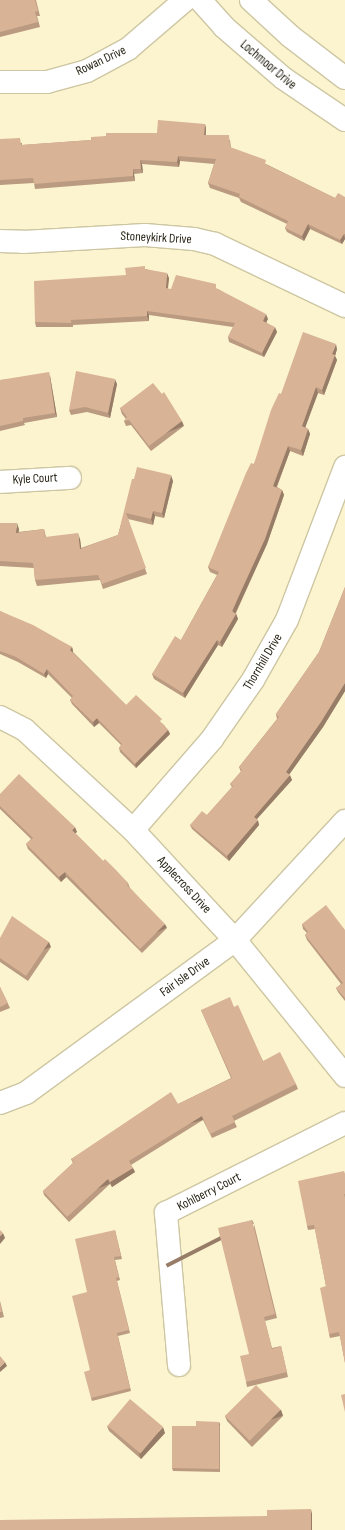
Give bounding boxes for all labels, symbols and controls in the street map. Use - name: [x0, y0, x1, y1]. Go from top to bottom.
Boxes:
- street label: Lochmoor Drive: [237, 37, 299, 93]
- street label: Rowan Drive: [73, 43, 129, 79]
- street label: Stoneykirk Drive: [120, 228, 192, 248]
- street label: Kyle Court: [12, 470, 58, 488]
- street label: Thornhill Drive: [240, 631, 286, 693]
- street label: Applecross Drive: [154, 853, 214, 917]
- street label: Fair Isle Drive: [157, 954, 213, 1000]
- street label: Kohlberry Court: [175, 1169, 243, 1215]

